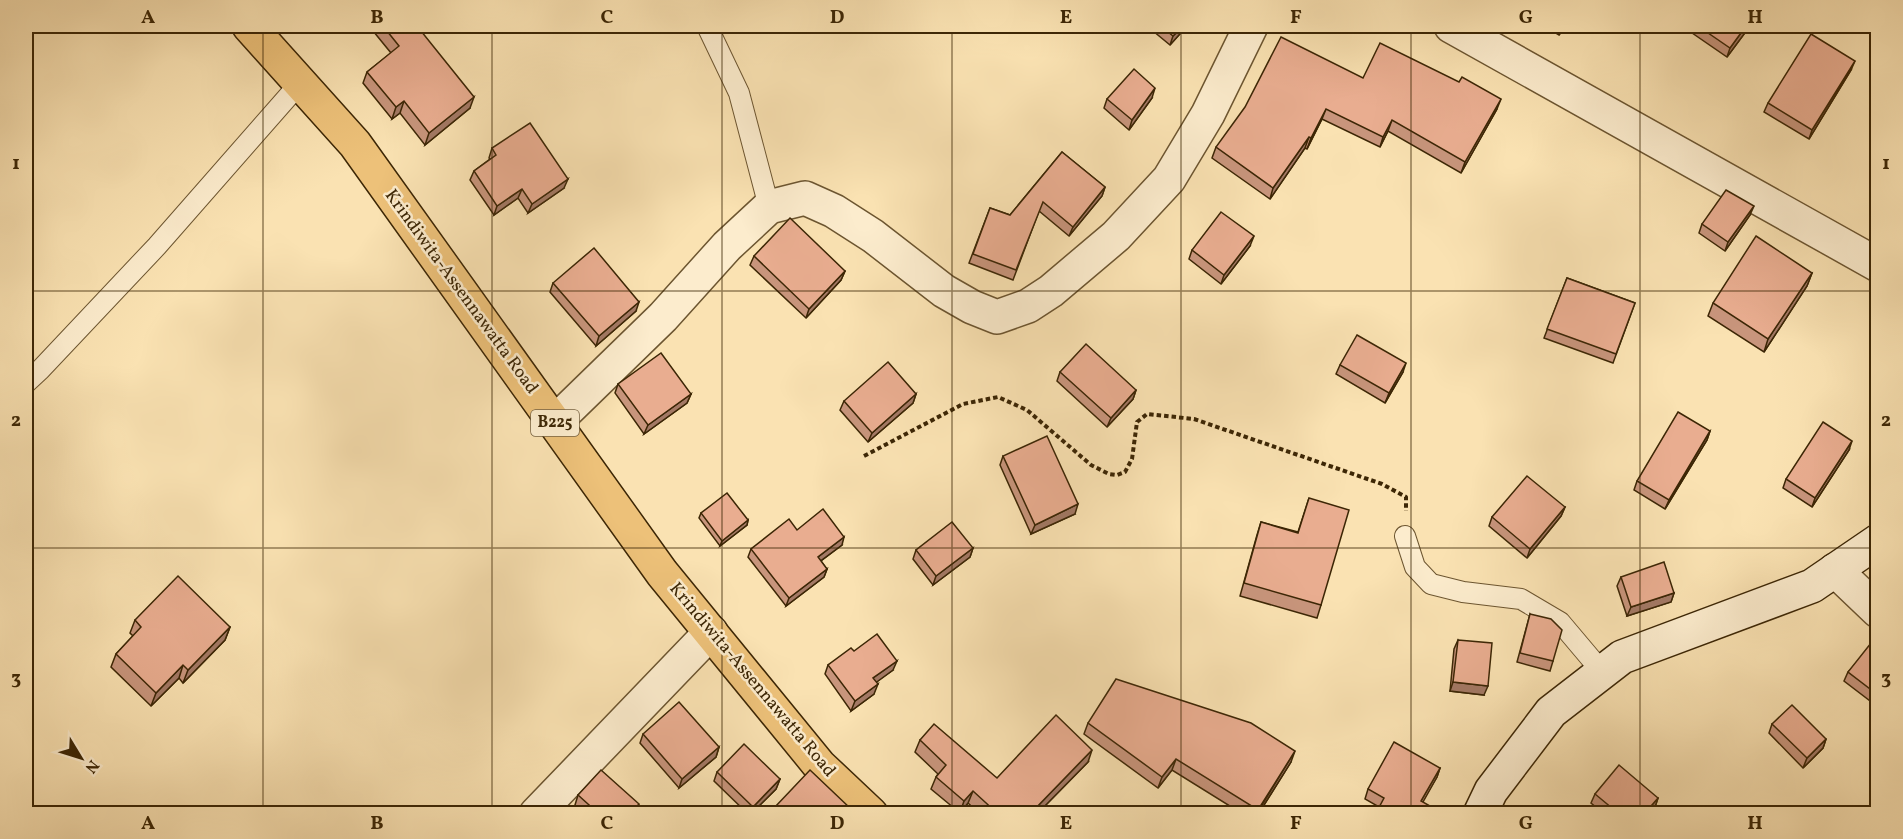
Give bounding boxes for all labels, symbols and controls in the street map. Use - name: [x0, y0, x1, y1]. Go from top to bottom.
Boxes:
- text: A: [141, 4, 155, 32]
- text: B: [370, 4, 384, 32]
- text: C: [601, 4, 614, 32]
- text: D: [830, 4, 844, 32]
- text: E: [1060, 4, 1072, 32]
- text: F: [1290, 4, 1302, 32]
- text: G: [1519, 4, 1533, 32]
- text: H: [1747, 4, 1763, 32]
- text: 1: [12, 150, 20, 178]
- text: 1: [1882, 150, 1890, 178]
- street label: Krindiwita-Assennawatta Road: [378, 185, 544, 399]
- text: 2: [11, 407, 21, 435]
- text: 2: [1881, 407, 1891, 435]
- road number: B225: [531, 410, 579, 436]
- street label: Krindiwita-Assennawatta Road: [663, 577, 841, 783]
- text: 3: [11, 665, 21, 693]
- text: 3: [1881, 665, 1891, 693]
- north arrow: [51, 728, 111, 788]
- text: N: [79, 755, 103, 778]
- text: A: [141, 810, 155, 838]
- text: B: [370, 810, 384, 838]
- text: C: [601, 810, 614, 838]
- text: D: [830, 810, 844, 838]
- text: E: [1060, 810, 1072, 838]
- text: F: [1290, 810, 1302, 838]
- text: G: [1519, 810, 1533, 838]
- text: H: [1747, 810, 1763, 838]

